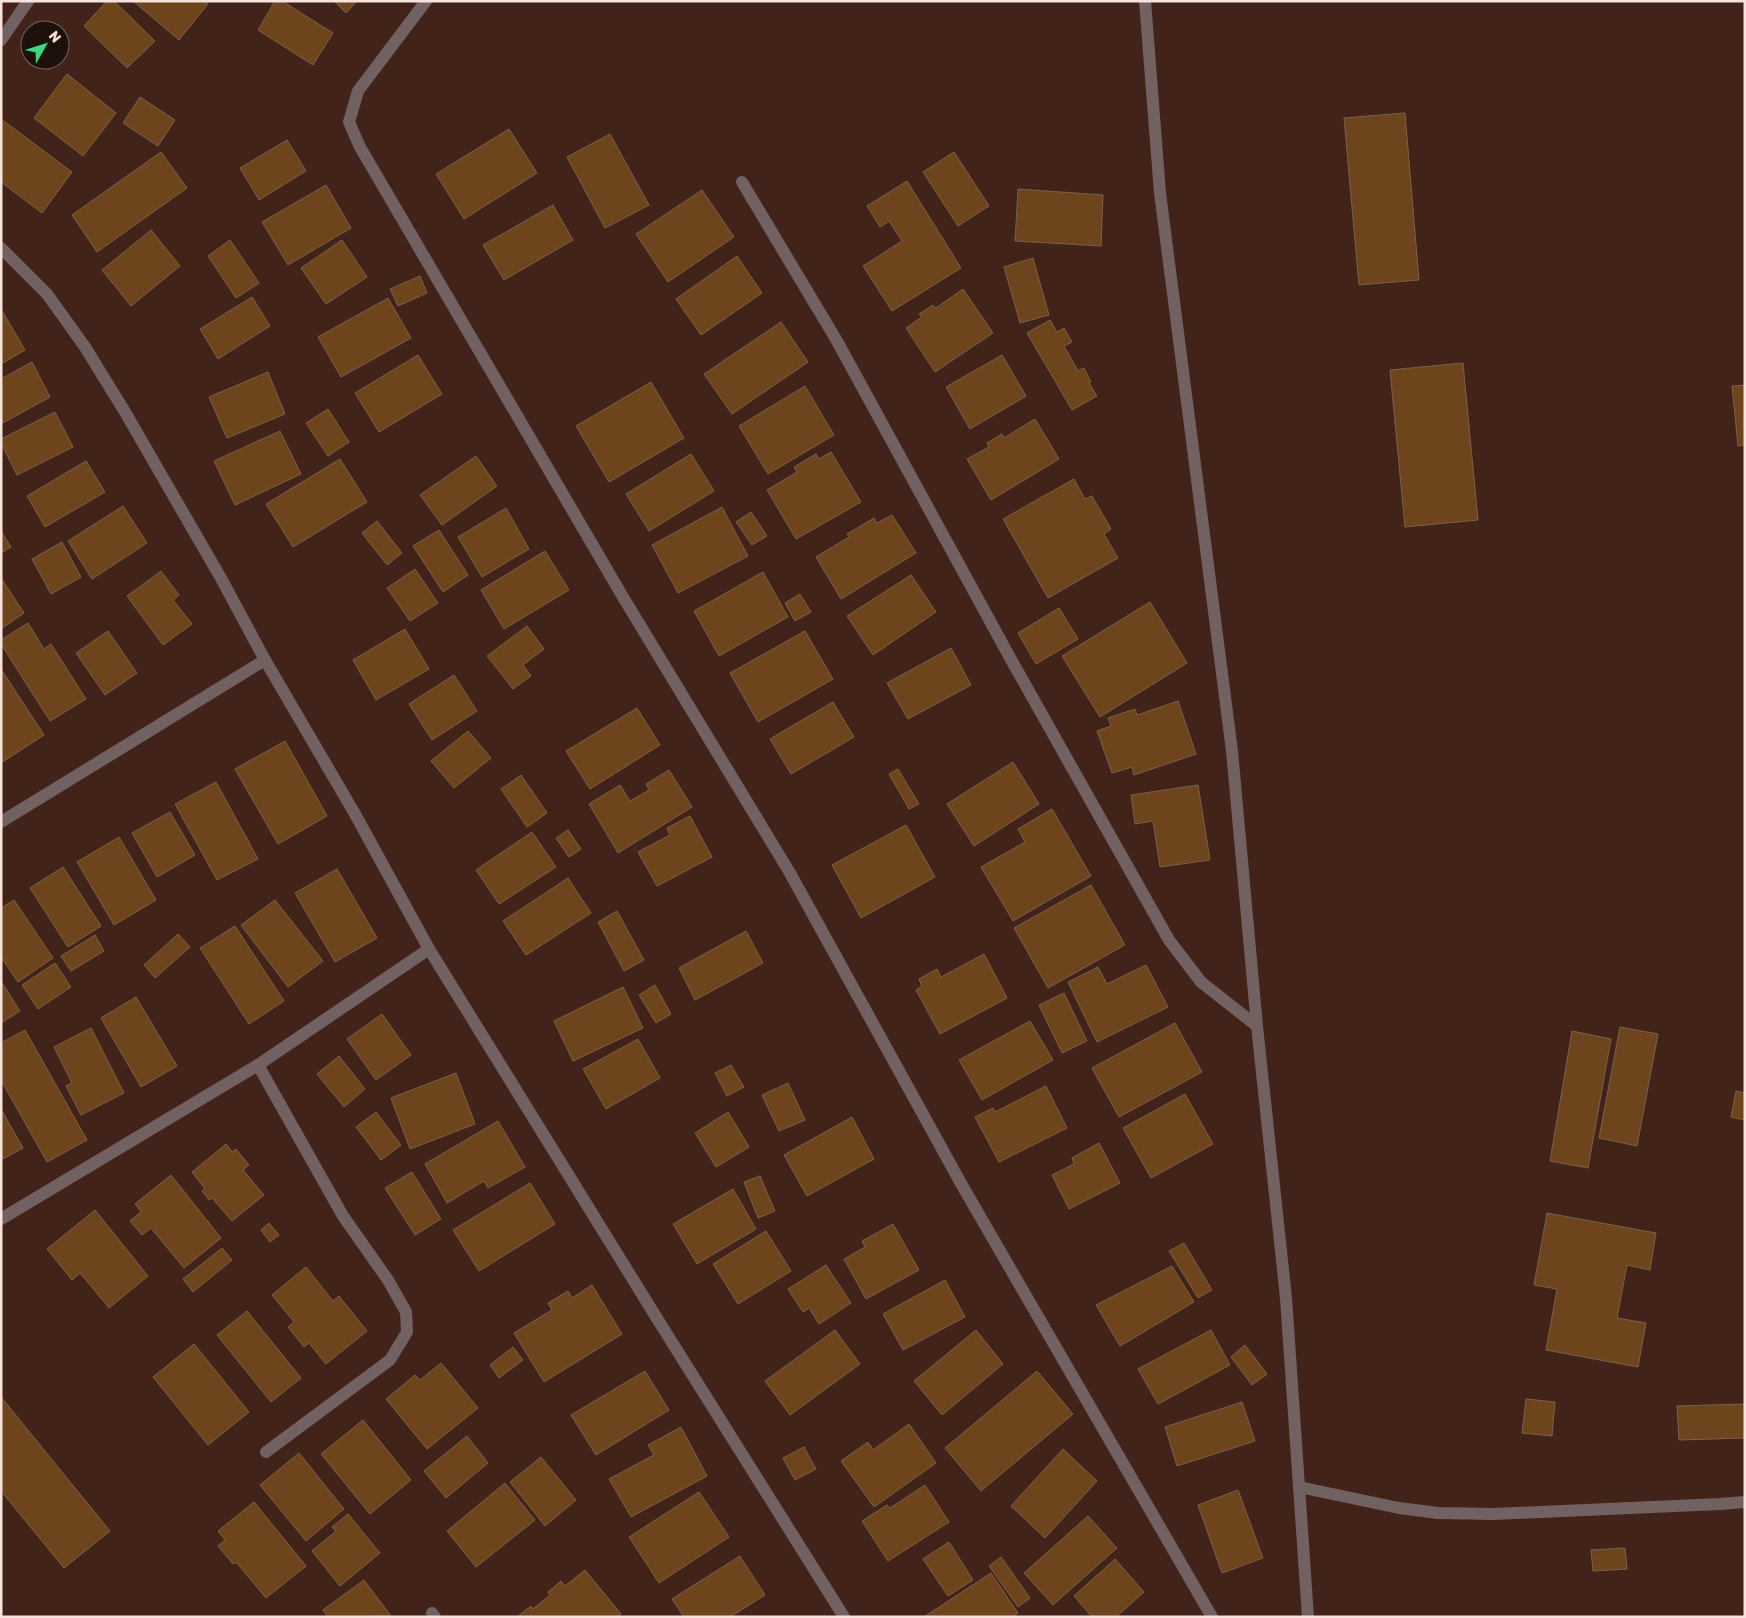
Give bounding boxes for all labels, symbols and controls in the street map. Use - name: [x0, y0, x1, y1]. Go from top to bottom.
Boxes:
- north arrow: [20, 20, 70, 70]
- text: N: [45, 28, 64, 46]

